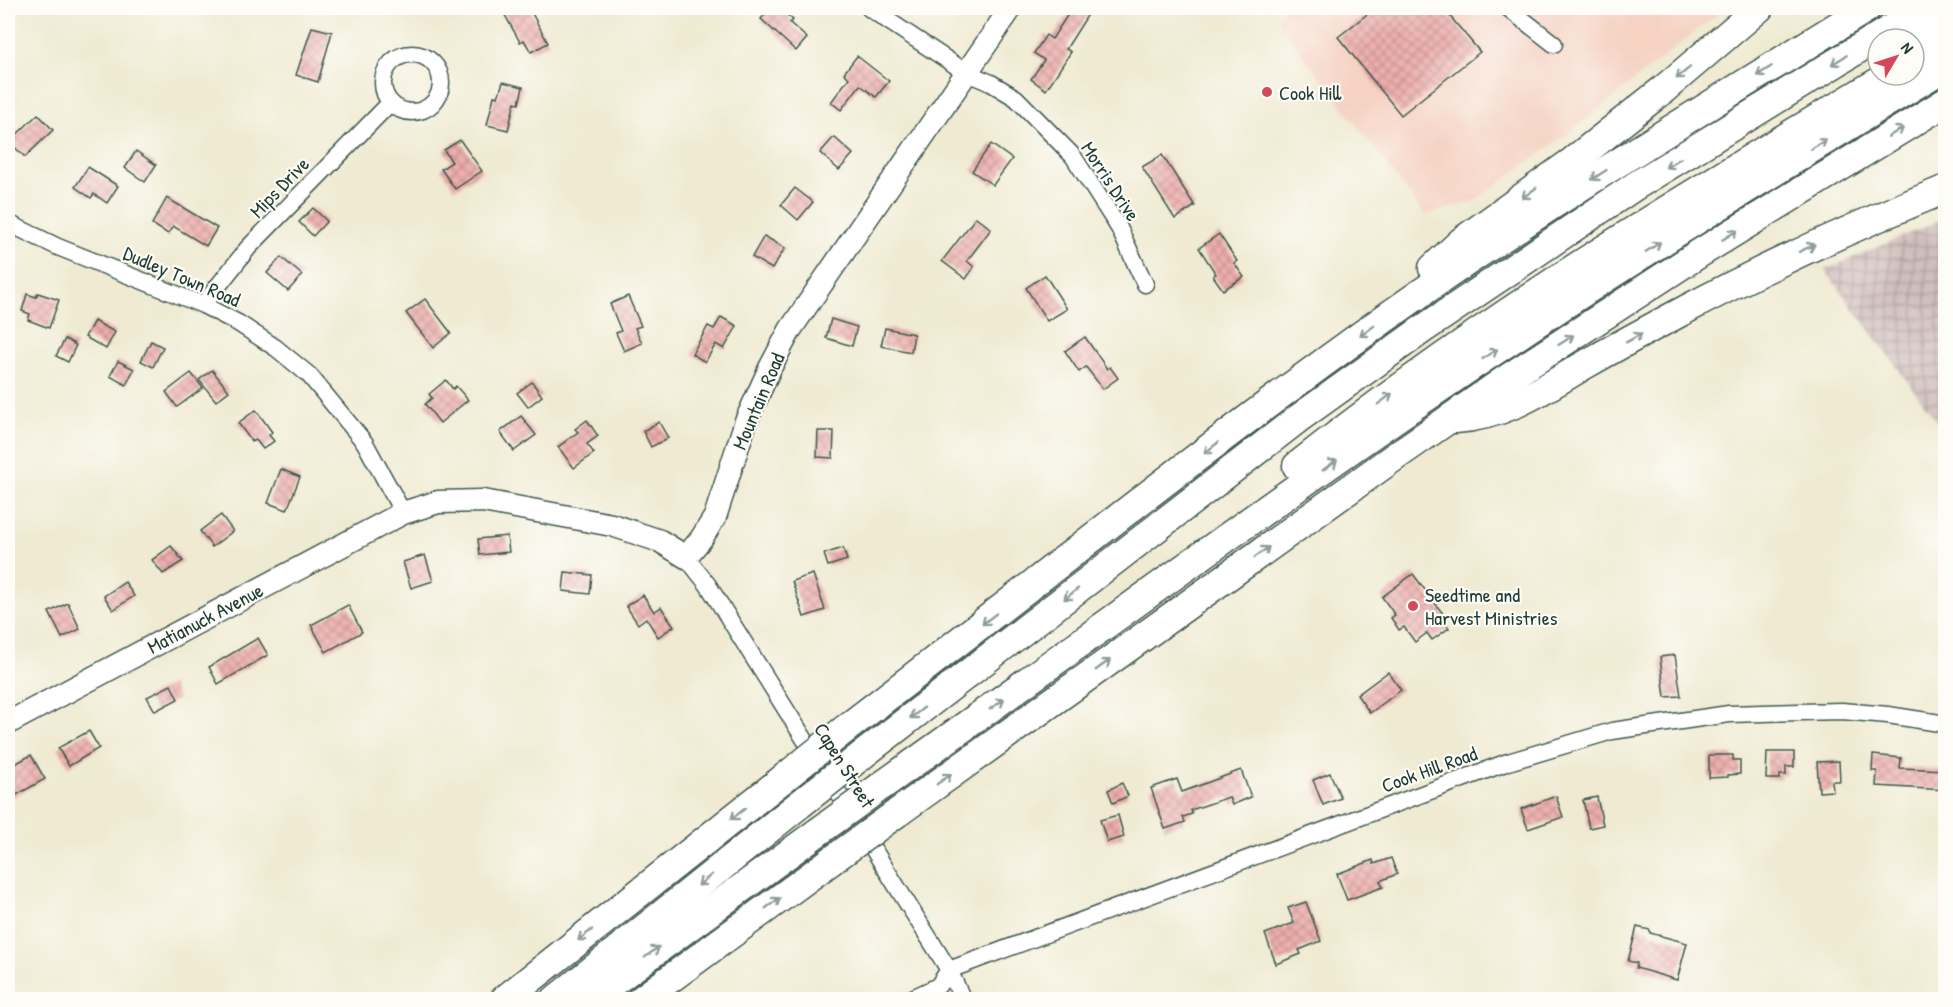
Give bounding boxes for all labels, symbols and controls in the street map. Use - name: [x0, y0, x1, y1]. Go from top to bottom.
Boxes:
- north arrow: [1866, 27, 1926, 87]
- text: N: [1896, 37, 1919, 58]
- one-way arrow: [1831, 55, 1848, 67]
- one-way arrow: [1756, 66, 1773, 78]
- one-way arrow: [1675, 67, 1691, 80]
- place label: Cook Hill: [1279, 79, 1342, 106]
- marker: Cook Hill: [1260, 85, 1274, 99]
- one-way arrow: [1887, 126, 1904, 138]
- street label: Morris Drive: [1075, 136, 1147, 226]
- one-way arrow: [1810, 138, 1827, 150]
- street label: Mips Drive: [243, 151, 315, 223]
- one-way arrow: [1665, 157, 1682, 169]
- one-way arrow: [1590, 168, 1607, 181]
- one-way arrow: [1521, 187, 1537, 199]
- one-way arrow: [1721, 228, 1738, 240]
- street label: Dudley Town Road: [119, 239, 245, 313]
- one-way arrow: [1644, 241, 1661, 253]
- one-way arrow: [1797, 242, 1815, 254]
- one-way arrow: [1360, 325, 1376, 338]
- one-way arrow: [1624, 332, 1642, 343]
- one-way arrow: [1557, 334, 1574, 346]
- street label: Mountain Road: [726, 348, 791, 454]
- one-way arrow: [1481, 348, 1498, 360]
- one-way arrow: [1377, 393, 1393, 406]
- one-way arrow: [1203, 442, 1219, 455]
- one-way arrow: [1321, 459, 1338, 471]
- one-way arrow: [1253, 546, 1269, 558]
- street label: Matianuck Avenue: [142, 576, 268, 660]
- place label: Seedtime and Harvest Ministries: [1425, 581, 1558, 631]
- one-way arrow: [1064, 588, 1080, 600]
- marker: Seedtime and Harvest Ministries: [1406, 599, 1420, 613]
- one-way arrow: [981, 613, 997, 626]
- one-way arrow: [1095, 659, 1111, 671]
- one-way arrow: [988, 698, 1004, 710]
- one-way arrow: [909, 706, 925, 719]
- street label: Capen Street: [808, 717, 882, 814]
- street label: Cook Hill Road: [1377, 739, 1481, 799]
- one-way arrow: [936, 773, 952, 785]
- one-way arrow: [730, 808, 746, 821]
- one-way arrow: [698, 873, 714, 886]
- one-way arrow: [764, 897, 780, 909]
- one-way arrow: [577, 929, 593, 942]
- one-way arrow: [644, 946, 660, 958]

